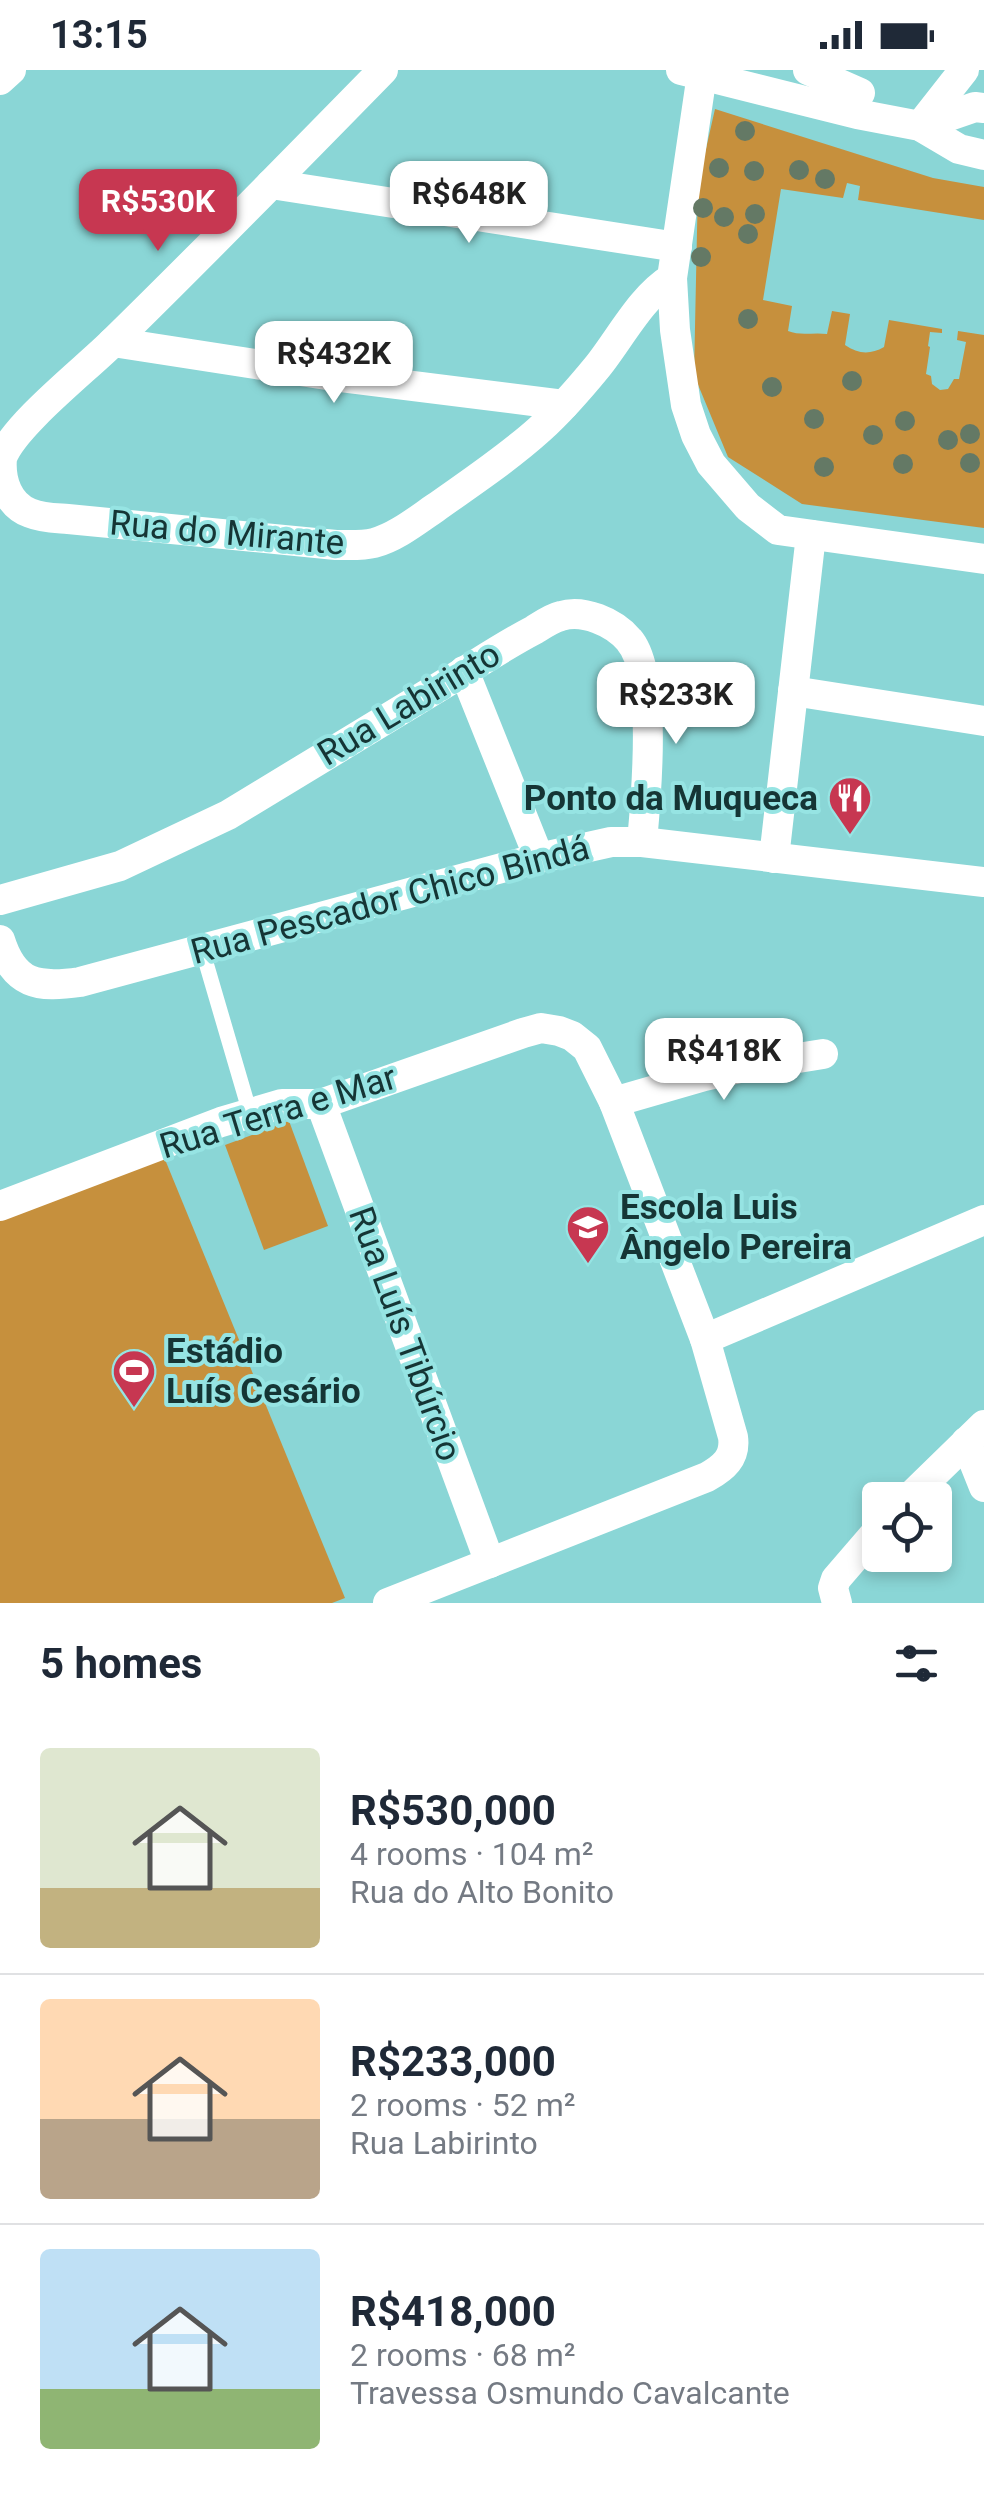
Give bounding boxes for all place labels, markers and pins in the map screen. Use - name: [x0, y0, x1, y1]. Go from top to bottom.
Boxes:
- pin: R$648K: [388, 161, 550, 246]
- pin: R$530K: [77, 169, 239, 254]
- pin: R$432K: [253, 321, 415, 406]
- pin: R$233K: [595, 662, 757, 747]
- restaurant icon: Ponto da Muqueca: [827, 775, 873, 836]
- place label: Ponto da Muqueca: [524, 778, 818, 819]
- pin: R$418K: [643, 1018, 805, 1103]
- place label: Escola Luis Ângelo Pereira: [620, 1187, 852, 1268]
- school or university icon: Escola Luis Ângelo Pereira: [565, 1204, 611, 1265]
- place label: Estádio Luís Cesário: [166, 1331, 361, 1412]
- sports icon: Estádio Luís Cesário: [111, 1348, 157, 1409]

